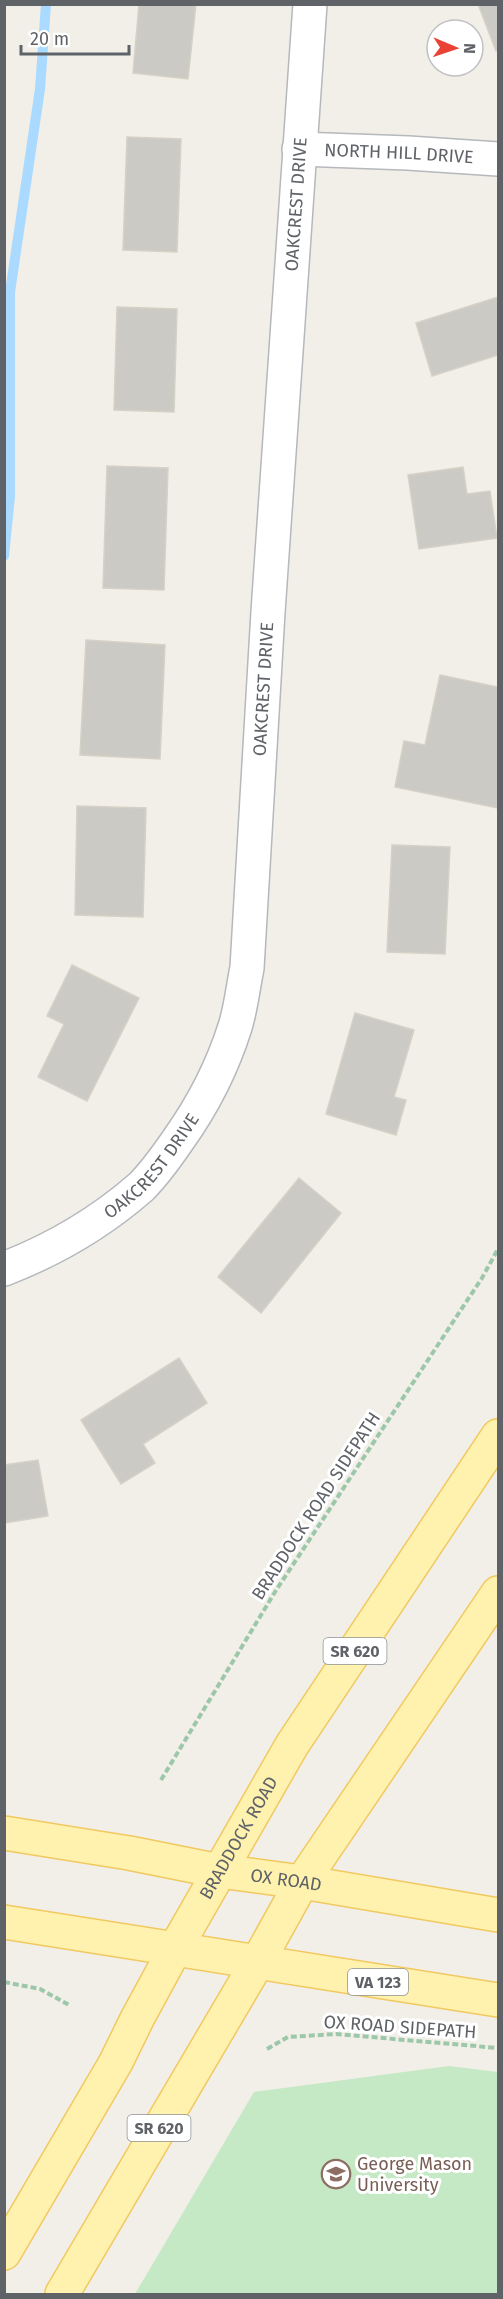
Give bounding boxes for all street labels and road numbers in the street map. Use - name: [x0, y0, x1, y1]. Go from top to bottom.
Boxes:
- street label: OAKCREST DRIVE: [281, 136, 312, 272]
- street label: NORTH HILL DRIVE: [324, 139, 474, 168]
- street label: OAKCREST DRIVE: [249, 621, 278, 757]
- street label: OAKCREST DRIVE: [99, 1109, 204, 1223]
- street label: BRADDOCK ROAD SIDEPATH: [247, 1408, 385, 1604]
- road number: SR 620: [324, 1638, 386, 1664]
- street label: BRADDOCK ROAD: [195, 1772, 283, 1903]
- street label: OX ROAD: [249, 1864, 323, 1896]
- road number: VA 123: [348, 1969, 408, 1995]
- street label: OX ROAD SIDEPATH: [323, 2011, 477, 2043]
- road number: SR 620: [128, 2115, 190, 2141]

